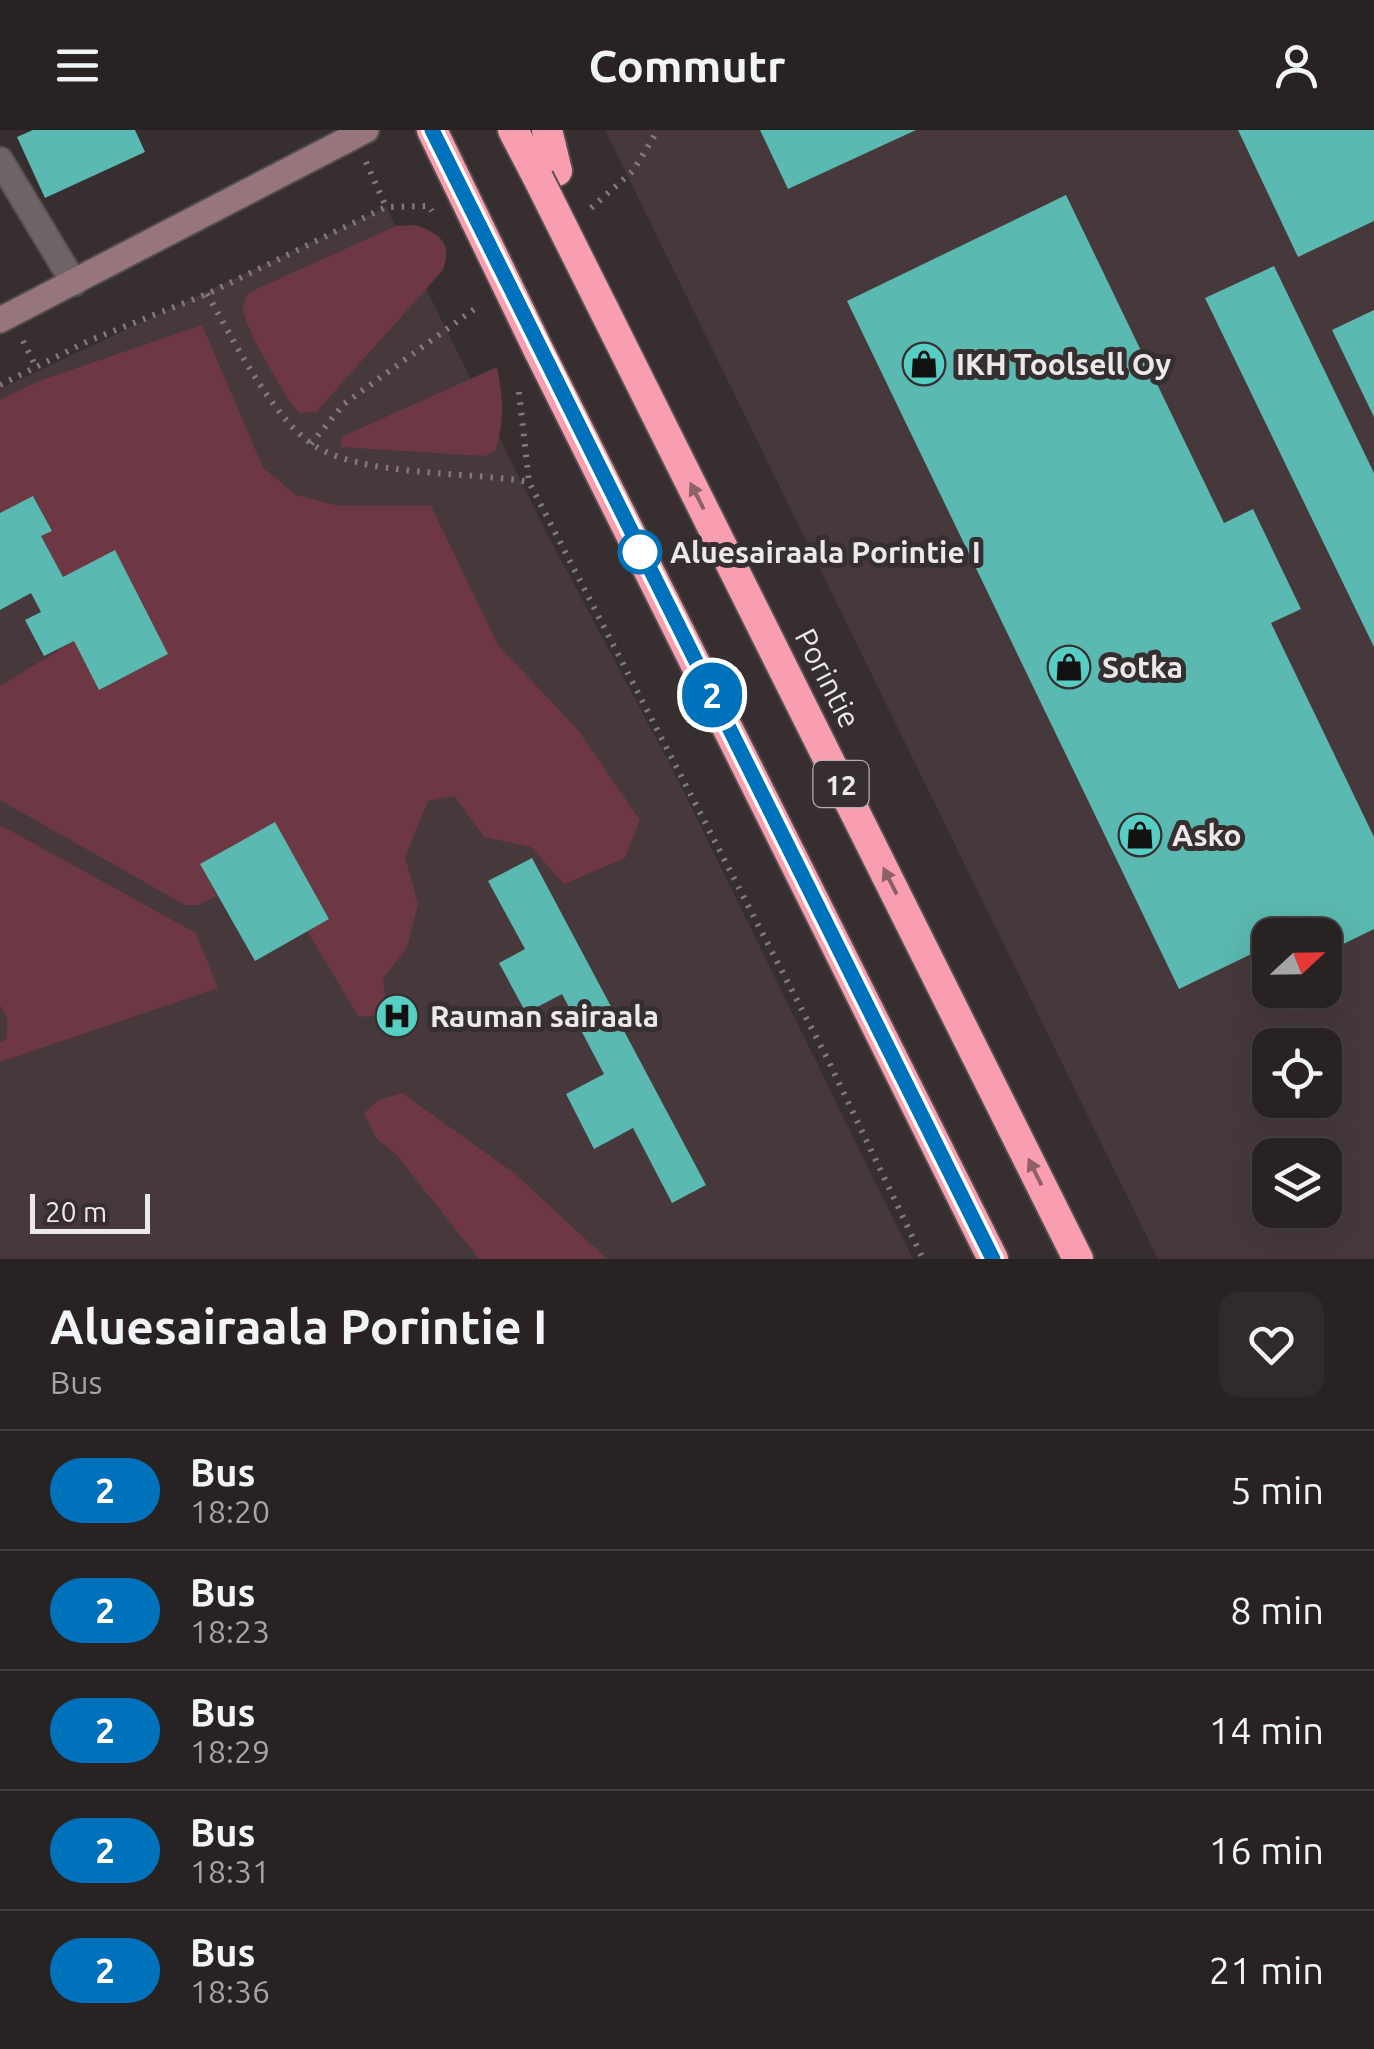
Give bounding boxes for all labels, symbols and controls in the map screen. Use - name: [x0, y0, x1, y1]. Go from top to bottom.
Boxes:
- icon: menu: [50, 38, 105, 93]
- icon: person: [1269, 38, 1324, 93]
- text: Commutr: [588, 40, 786, 91]
- shop icon: IKH Toolsell Oy: [901, 341, 947, 387]
- place label: IKH Toolsell Oy: [956, 347, 1171, 381]
- one-way arrow: [689, 482, 706, 511]
- marker: Aluesairaala Porintie I: [619, 531, 661, 573]
- place label: Aluesairaala Porintie I: [670, 535, 981, 569]
- street label: Porintie: [789, 623, 867, 733]
- shop icon: Sotka: [1046, 644, 1092, 690]
- place label: Sotka: [1102, 650, 1183, 684]
- line badge: 2: [680, 662, 744, 728]
- text: 2: [702, 675, 722, 715]
- road number: 12: [814, 761, 868, 807]
- shop icon: Asko: [1117, 812, 1163, 858]
- place label: Asko: [1172, 818, 1242, 852]
- one-way arrow: [882, 866, 899, 895]
- north arrow: [1252, 918, 1342, 1008]
- map controls: [1252, 918, 1342, 1228]
- hospital icon: Rauman sairaala: [374, 993, 420, 1039]
- place label: Rauman sairaala: [430, 999, 659, 1033]
- button: locate: [1252, 1028, 1342, 1118]
- button: layers: [1252, 1138, 1342, 1228]
- one-way arrow: [1026, 1157, 1043, 1186]
- scale bar: [30, 1189, 150, 1234]
- text: 20 m: [45, 1196, 107, 1227]
- button: heart: [1219, 1292, 1324, 1397]
- text: Aluesairaala Porintie I: [50, 1299, 547, 1353]
- text: Bus: [50, 1364, 102, 1400]
- text: Bus: [190, 1451, 255, 1493]
- text: 5 min: [1230, 1469, 1324, 1511]
- text: 2: [95, 1470, 115, 1510]
- text: 18:20: [190, 1493, 270, 1529]
- text: Bus: [190, 1571, 255, 1613]
- text: 8 min: [1230, 1589, 1324, 1631]
- text: 2: [95, 1590, 115, 1630]
- text: 18:23: [190, 1613, 270, 1649]
- text: Bus: [190, 1691, 255, 1733]
- text: 14 min: [1209, 1709, 1324, 1751]
- text: 2: [95, 1710, 115, 1750]
- text: 18:29: [190, 1733, 270, 1769]
- text: Bus: [190, 1811, 255, 1853]
- text: 16 min: [1209, 1829, 1324, 1871]
- text: 2: [95, 1830, 115, 1870]
- text: 18:31: [190, 1853, 270, 1889]
- text: Bus: [190, 1931, 255, 1973]
- text: 21 min: [1209, 1949, 1324, 1991]
- text: 2: [95, 1950, 115, 1990]
- text: 18:36: [190, 1973, 270, 2009]

